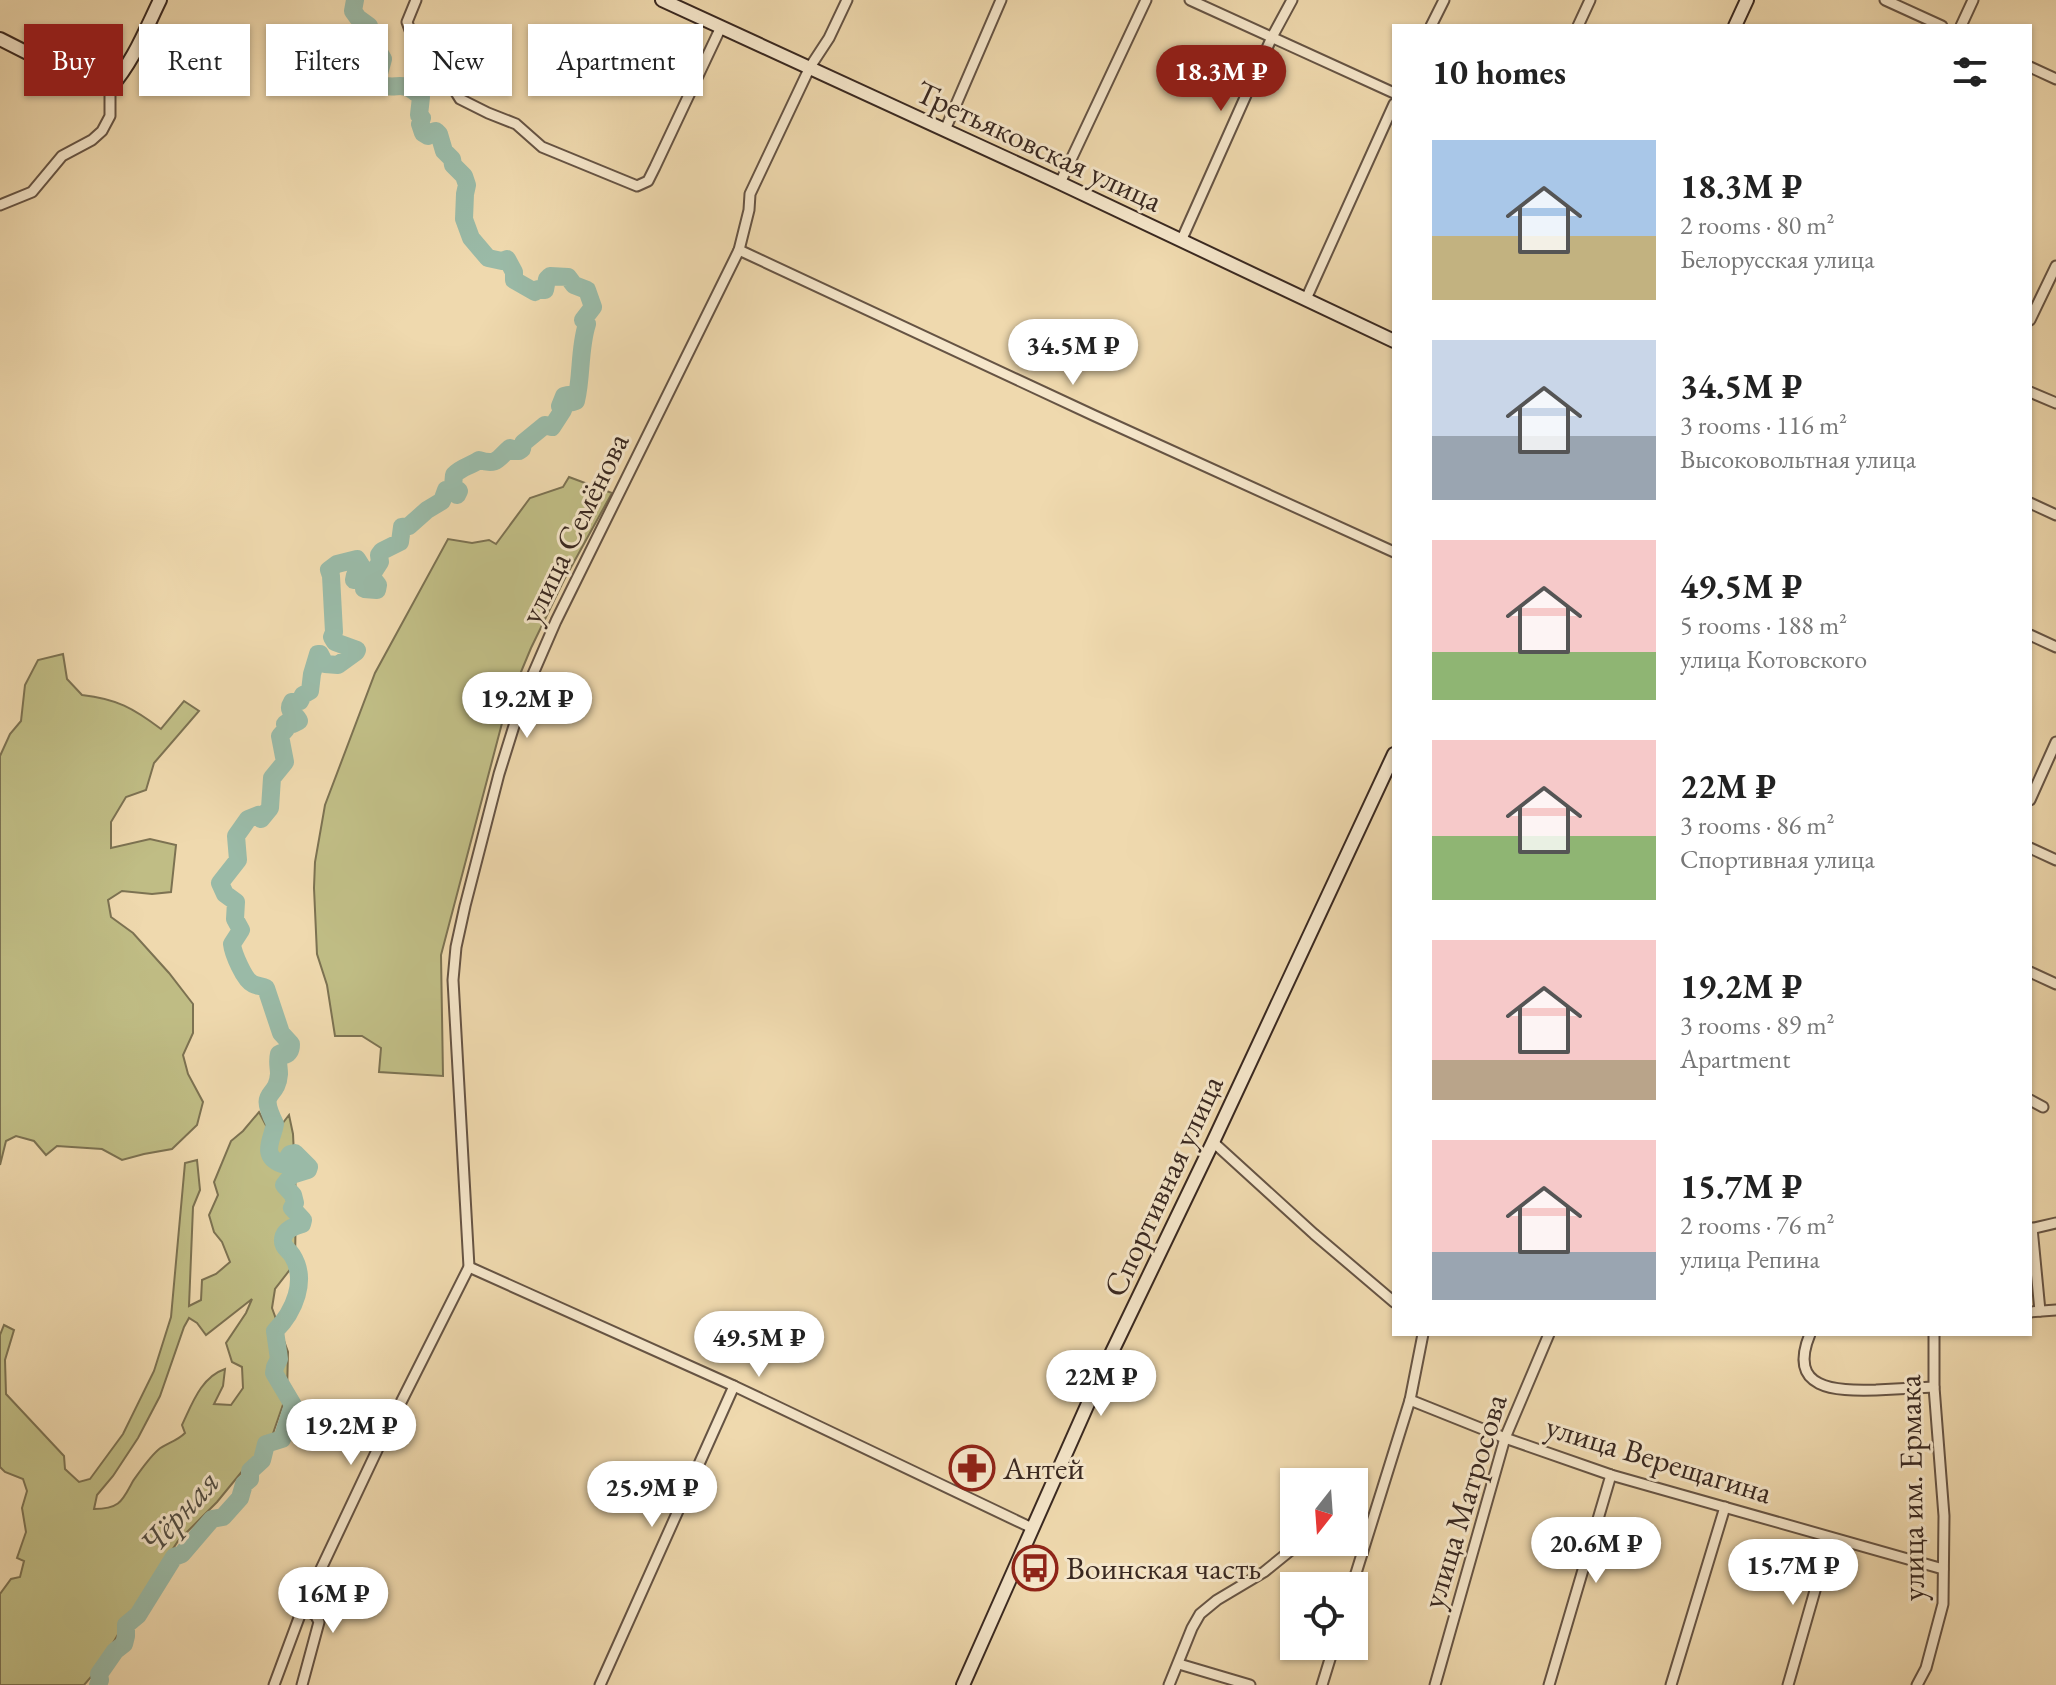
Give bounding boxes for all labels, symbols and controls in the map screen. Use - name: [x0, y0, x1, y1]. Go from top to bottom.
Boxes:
- chip: Buy: [24, 24, 123, 96]
- chip: Rent: [139, 24, 250, 96]
- chip: Filters: [266, 24, 388, 96]
- chip: New: [404, 24, 512, 96]
- chip: Apartment: [528, 24, 703, 96]
- pin: 18.3M ₽: [1147, 45, 1295, 113]
- text: 10 homes: [1432, 50, 1566, 94]
- icon: filters: [1948, 50, 1992, 94]
- text: 18.3M ₽: [1174, 54, 1268, 88]
- street label: Третьяковская улица: [909, 70, 1169, 222]
- text: 18.3M ₽: [1680, 164, 1803, 208]
- icon: home: [1496, 172, 1592, 268]
- text: 2 rooms · 80 m²: [1680, 208, 1835, 242]
- text: Белорусская улица: [1680, 242, 1875, 276]
- pin: 34.5M ₽: [999, 319, 1147, 387]
- text: 34.5M ₽: [1026, 328, 1120, 362]
- text: 34.5M ₽: [1680, 364, 1803, 408]
- icon: home: [1496, 372, 1592, 468]
- text: 3 rooms · 116 m²: [1680, 408, 1847, 442]
- street label: улица Семёнова: [510, 425, 638, 631]
- text: Высоковольтная улица: [1680, 442, 1916, 476]
- text: 49.5M ₽: [1680, 564, 1803, 608]
- icon: home: [1496, 572, 1592, 668]
- text: 5 rooms · 188 m²: [1680, 608, 1847, 642]
- text: улица Котовского: [1680, 642, 1867, 676]
- pin: 19.2M ₽: [453, 672, 601, 740]
- text: 19.2M ₽: [480, 681, 574, 715]
- text: 22M ₽: [1680, 764, 1776, 808]
- icon: home: [1496, 772, 1592, 868]
- text: 3 rooms · 86 m²: [1680, 808, 1835, 842]
- text: Спортивная улица: [1680, 842, 1875, 876]
- text: 19.2M ₽: [1680, 964, 1803, 1008]
- icon: home: [1496, 972, 1592, 1068]
- text: 3 rooms · 89 m²: [1680, 1008, 1835, 1042]
- text: Apartment: [1680, 1042, 1790, 1076]
- street label: Спортивная улица: [1093, 1068, 1233, 1304]
- text: 15.7M ₽: [1680, 1164, 1803, 1208]
- icon: home: [1496, 1172, 1592, 1268]
- text: 2 rooms · 76 m²: [1680, 1208, 1835, 1242]
- text: улица Репина: [1680, 1242, 1820, 1276]
- pin: 49.5M ₽: [685, 1311, 833, 1379]
- text: 49.5M ₽: [712, 1320, 806, 1354]
- pin: 22M ₽: [1045, 1350, 1157, 1418]
- text: 22M ₽: [1064, 1359, 1138, 1393]
- street label: улица им. Ермака: [1888, 1374, 1934, 1602]
- street label: улица Матросова: [1411, 1388, 1517, 1613]
- pin: 19.2M ₽: [277, 1399, 425, 1467]
- street label: улица Верещагина: [1541, 1405, 1777, 1513]
- text: 19.2M ₽: [304, 1408, 398, 1442]
- pharmacy icon: Антей: [948, 1444, 996, 1492]
- place label: Антей: [1002, 1447, 1084, 1489]
- water label: Чёрная: [129, 1460, 229, 1564]
- pin: 25.9M ₽: [578, 1461, 726, 1529]
- north arrow: [1280, 1468, 1368, 1556]
- map controls: [1280, 1468, 1368, 1660]
- text: 25.9M ₽: [605, 1470, 699, 1504]
- pin: 20.6M ₽: [1522, 1517, 1670, 1585]
- text: 20.6M ₽: [1549, 1526, 1643, 1560]
- pin: 15.7M ₽: [1719, 1539, 1867, 1607]
- bus stop icon: Воинская часть: [1011, 1544, 1059, 1592]
- place label: Воинская часть: [1066, 1547, 1261, 1589]
- text: 15.7M ₽: [1746, 1548, 1840, 1582]
- pin: 16M ₽: [277, 1567, 389, 1635]
- button: locate: [1280, 1572, 1368, 1660]
- text: 16M ₽: [296, 1576, 370, 1610]

